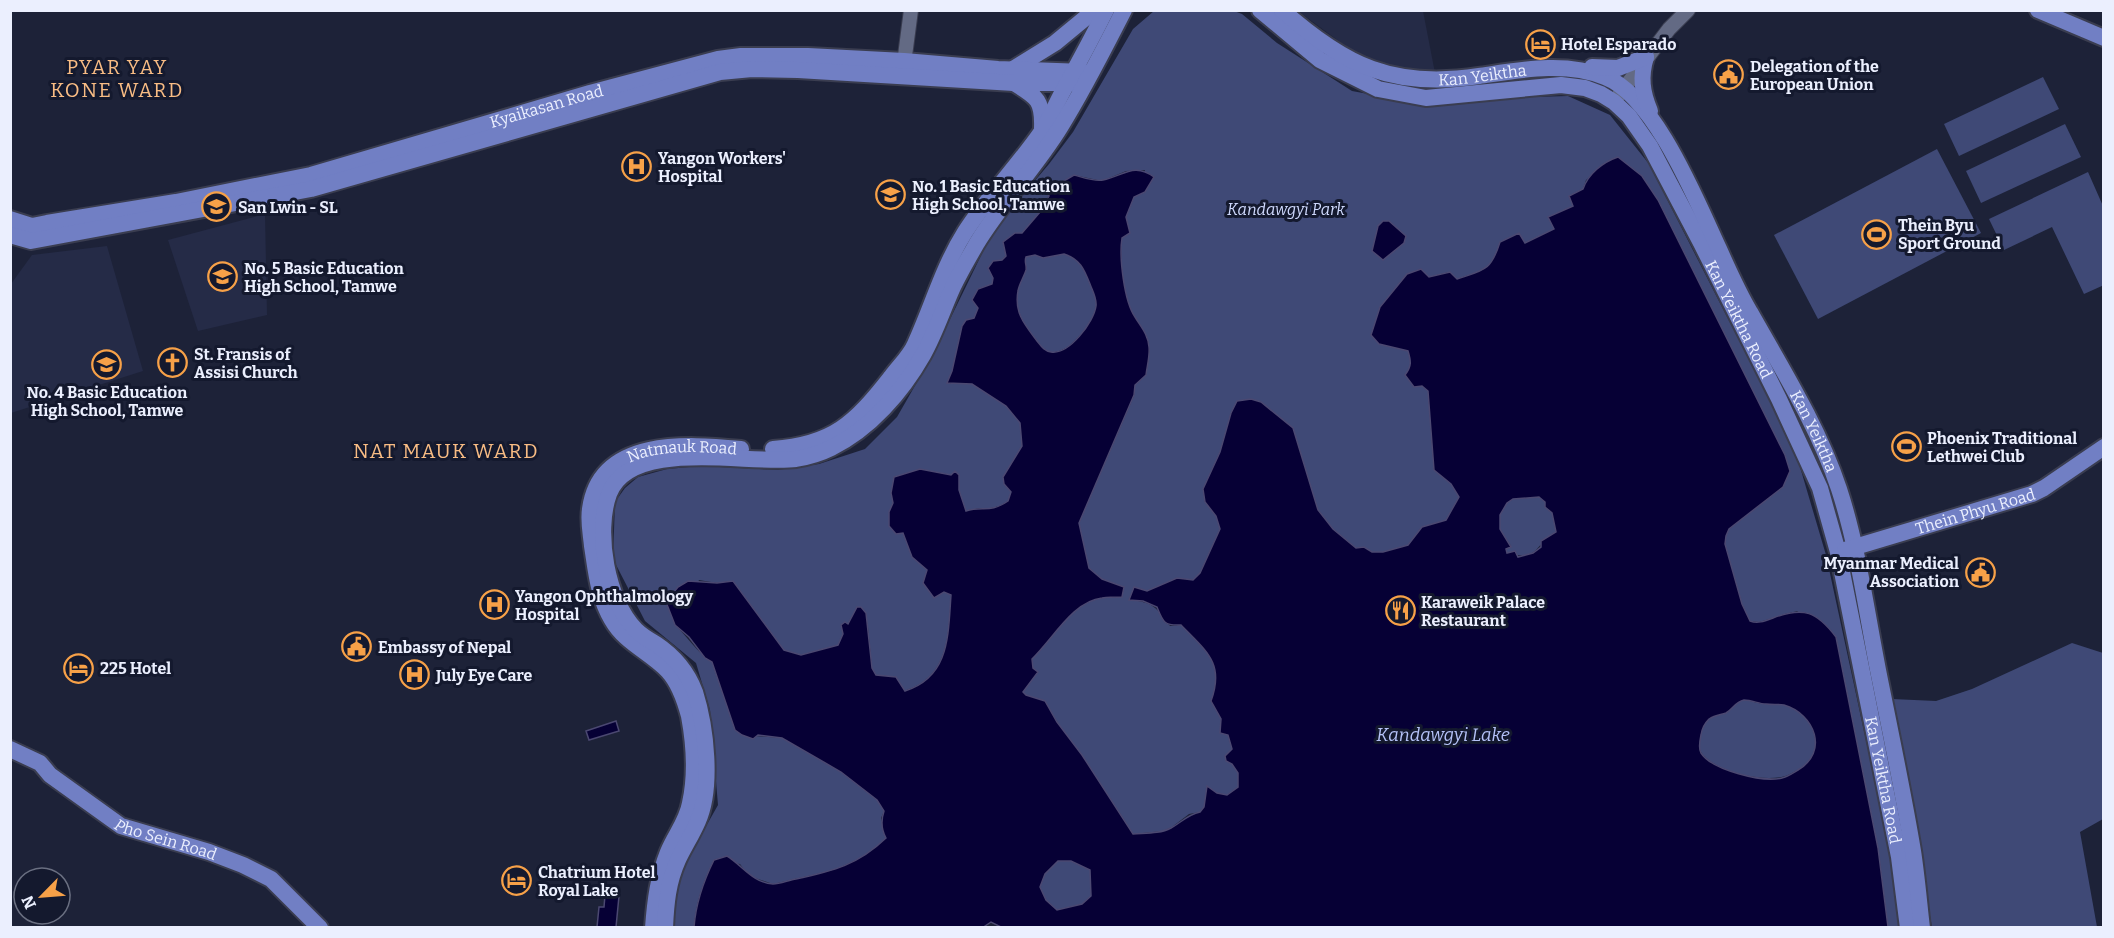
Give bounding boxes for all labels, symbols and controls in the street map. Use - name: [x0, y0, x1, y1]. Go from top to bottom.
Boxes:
- hotel icon: Hotel Esparado: [1524, 28, 1556, 60]
- place label: Hotel Esparado: [1561, 35, 1676, 54]
- district label: PYAR YAY KONE WARD: [50, 55, 184, 102]
- place label: Delegation of the European Union: [1750, 57, 1879, 94]
- public building icon: Delegation of the European Union: [1713, 59, 1745, 91]
- street label: Kan Yeiktha: [1438, 60, 1528, 90]
- street label: Kyaikasan Road: [488, 81, 606, 132]
- place label: Yangon Workers' Hospital: [658, 149, 786, 186]
- hospital icon: Yangon Workers' Hospital: [621, 151, 653, 183]
- place label: No. 1 Basic Education High School, Tamwe: [912, 177, 1071, 214]
- school or university icon: No. 1 Basic Education High School, Tamwe: [875, 179, 907, 211]
- school or university icon: San Lwin - SL: [201, 191, 233, 223]
- place label: San Lwin - SL: [238, 198, 338, 217]
- park label: Kandawgyi Park: [1227, 200, 1345, 219]
- place label: Thein Byu Sport Ground: [1898, 216, 2001, 253]
- sports icon: Thein Byu Sport Ground: [1861, 218, 1893, 250]
- street label: Kan Yeiktha Road: [1701, 257, 1776, 382]
- place label: No. 5 Basic Education High School, Tamwe: [244, 259, 405, 296]
- school or university icon: No. 5 Basic Education High School, Tamwe: [207, 261, 239, 293]
- place label: St. Fransis of Assisi Church: [194, 345, 298, 382]
- church icon: St. Fransis of Assisi Church: [157, 347, 189, 379]
- school or university icon: No. 4 Basic Education High School, Tamwe: [91, 348, 123, 380]
- place label: No. 4 Basic Education High School, Tamwe: [27, 383, 188, 420]
- street label: Kan Yeiktha: [1786, 387, 1841, 475]
- place label: Phoenix Traditional Lethwei Club: [1927, 429, 2077, 466]
- sports icon: Phoenix Traditional Lethwei Club: [1890, 431, 1922, 463]
- street label: Natmauk Road: [624, 437, 738, 466]
- district label: NAT MAUK WARD: [353, 439, 539, 463]
- street label: Thein Phyu Road: [1913, 484, 2038, 538]
- place label: Myanmar Medical Association: [1824, 554, 1960, 591]
- public building icon: Myanmar Medical Association: [1964, 556, 1996, 588]
- place label: Yangon Ophthalmology Hospital: [515, 587, 693, 624]
- hospital icon: Yangon Ophthalmology Hospital: [478, 589, 510, 621]
- place label: Karaweik Palace Restaurant: [1421, 593, 1545, 630]
- restaurant icon: Karaweik Palace Restaurant: [1384, 595, 1416, 627]
- public building icon: Embassy of Nepal: [341, 631, 373, 663]
- place label: Embassy of Nepal: [378, 638, 511, 657]
- hotel icon: 225 Hotel: [63, 652, 95, 684]
- place label: 225 Hotel: [100, 659, 171, 678]
- hospital icon: July Eye Care: [399, 659, 431, 691]
- place label: July Eye Care: [435, 666, 533, 685]
- street label: Kan Yeiktha Road: [1861, 715, 1905, 846]
- water label: Kandawgyi Lake: [1376, 724, 1510, 746]
- street label: Pho Sein Road: [110, 815, 220, 864]
- place label: Chatrium Hotel Royal Lake: [538, 863, 656, 900]
- hotel icon: Chatrium Hotel Royal Lake: [501, 865, 533, 897]
- north arrow: [12, 866, 72, 926]
- text: N: [18, 893, 40, 912]

